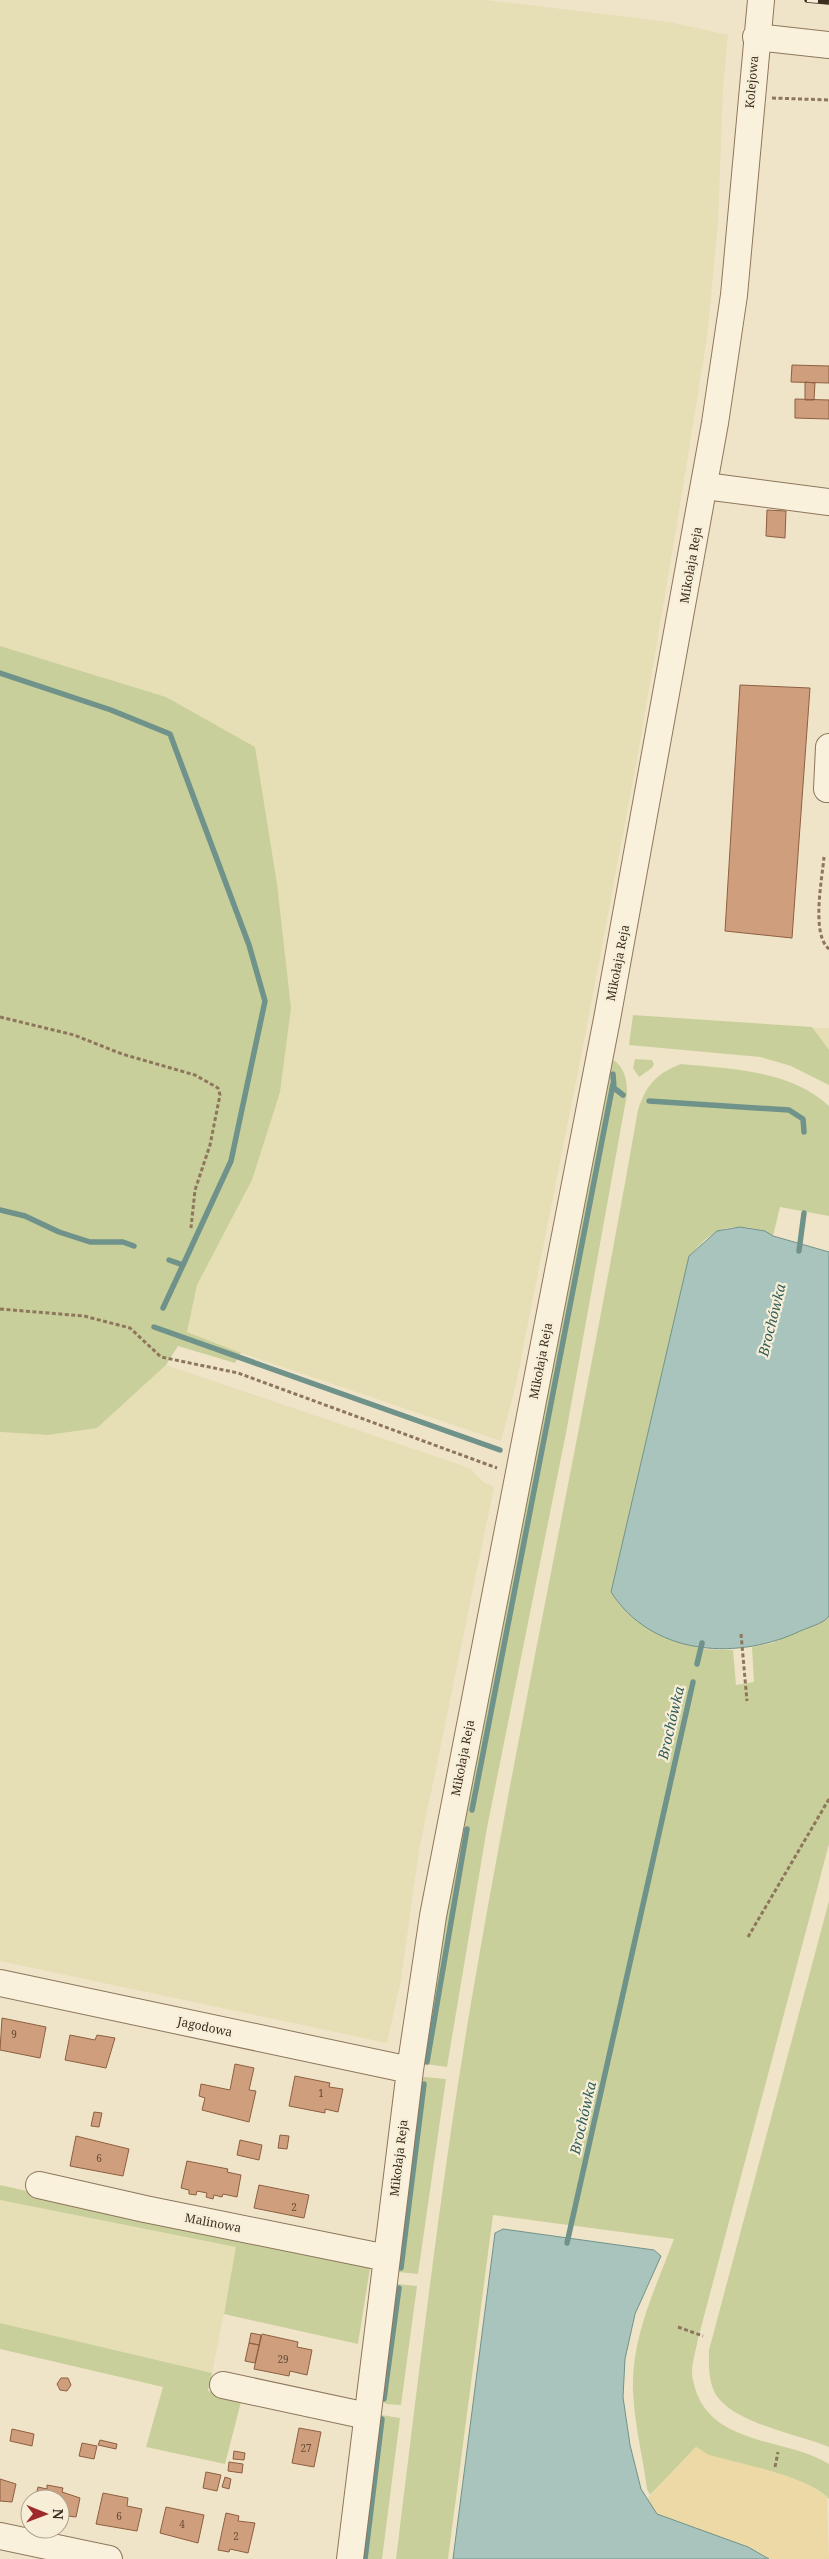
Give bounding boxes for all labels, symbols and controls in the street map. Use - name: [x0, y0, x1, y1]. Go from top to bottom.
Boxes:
- street label: Kolejowa: [741, 55, 762, 109]
- street label: Mikołaja Reja: [675, 525, 706, 605]
- street label: Mikołaja Reja: [602, 923, 633, 1003]
- water label: Brochówka: [753, 1281, 790, 1359]
- street label: Mikołaja Reja: [525, 1321, 556, 1401]
- water label: Brochówka: [653, 1684, 688, 1762]
- street label: Mikołaja Reja: [447, 1718, 478, 1798]
- street label: Jagodowa: [175, 2012, 234, 2041]
- house number: 9: [11, 2027, 17, 2041]
- water label: Brochówka: [565, 2079, 600, 2157]
- house number: 1: [318, 2086, 324, 2100]
- street label: Mikołaja Reja: [385, 2118, 412, 2197]
- house number: 6: [96, 2151, 102, 2165]
- house number: 2: [291, 2200, 297, 2214]
- street label: Malinowa: [183, 2209, 243, 2236]
- house number: 29: [277, 2352, 289, 2366]
- house number: 27: [300, 2441, 312, 2455]
- north arrow: [20, 2489, 70, 2539]
- text: N: [49, 2509, 68, 2520]
- house number: 6: [116, 2509, 122, 2523]
- house number: 4: [179, 2517, 185, 2531]
- house number: 2: [233, 2529, 239, 2543]

